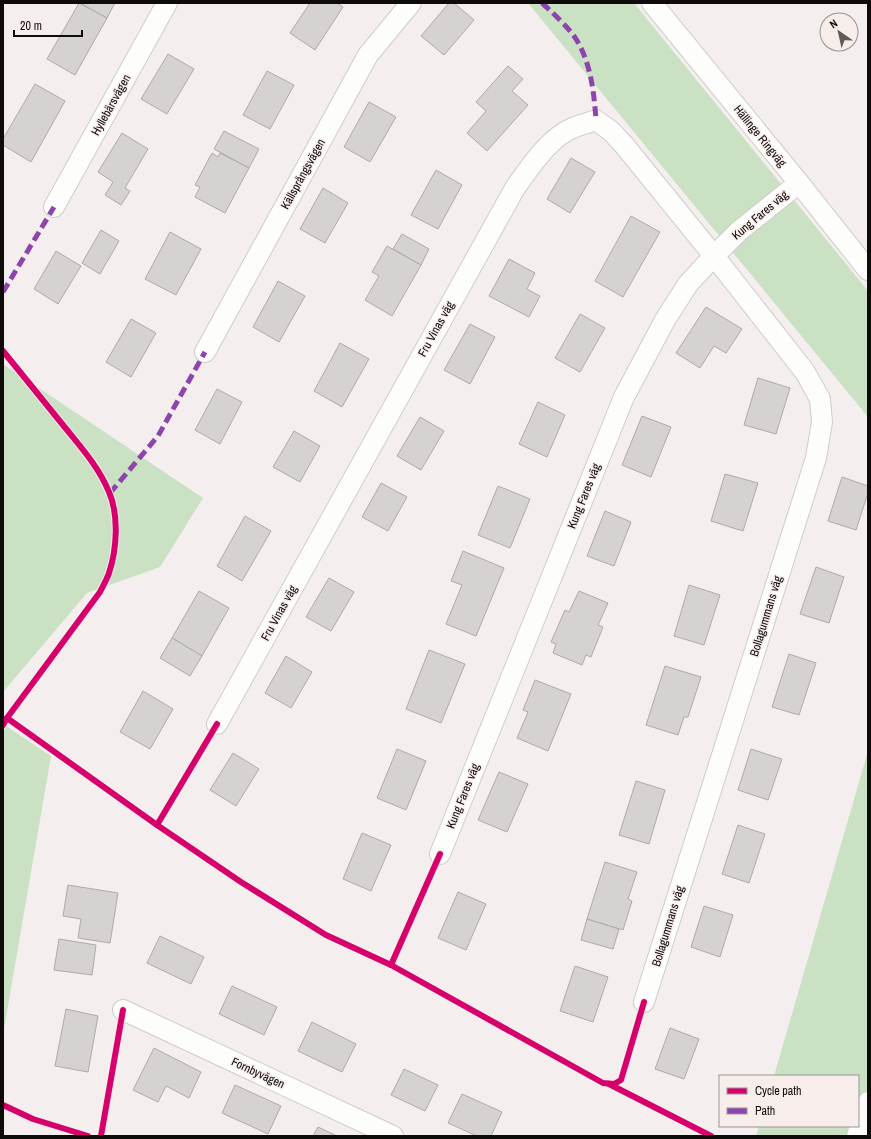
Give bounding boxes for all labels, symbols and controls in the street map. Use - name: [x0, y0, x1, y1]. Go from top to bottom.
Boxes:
- scale bar: [14, 12, 82, 38]
- north arrow: [819, 12, 859, 52]
- text: N: [827, 16, 840, 31]
- text: 20 m: [20, 18, 42, 34]
- street label: Hyllebärsvägen: [88, 71, 134, 139]
- street label: Hällinge Ringväg: [730, 102, 790, 171]
- street label: Källsprångsvägen: [277, 136, 329, 212]
- street label: Kung Fares väg: [728, 186, 792, 243]
- street label: Fru Vinas väg: [414, 298, 458, 360]
- street label: Kung Fares väg: [564, 461, 605, 531]
- street label: Bollagummans väg: [746, 573, 786, 658]
- street label: Fru Vinas väg: [257, 582, 301, 644]
- street label: Kung Fares väg: [443, 761, 484, 831]
- street label: Bollagummans väg: [648, 883, 688, 968]
- street label: Fornbyvägen: [229, 1054, 287, 1092]
- legend: [719, 1075, 859, 1127]
- text: Cycle path: [755, 1083, 802, 1099]
- text: Path: [755, 1103, 775, 1119]

